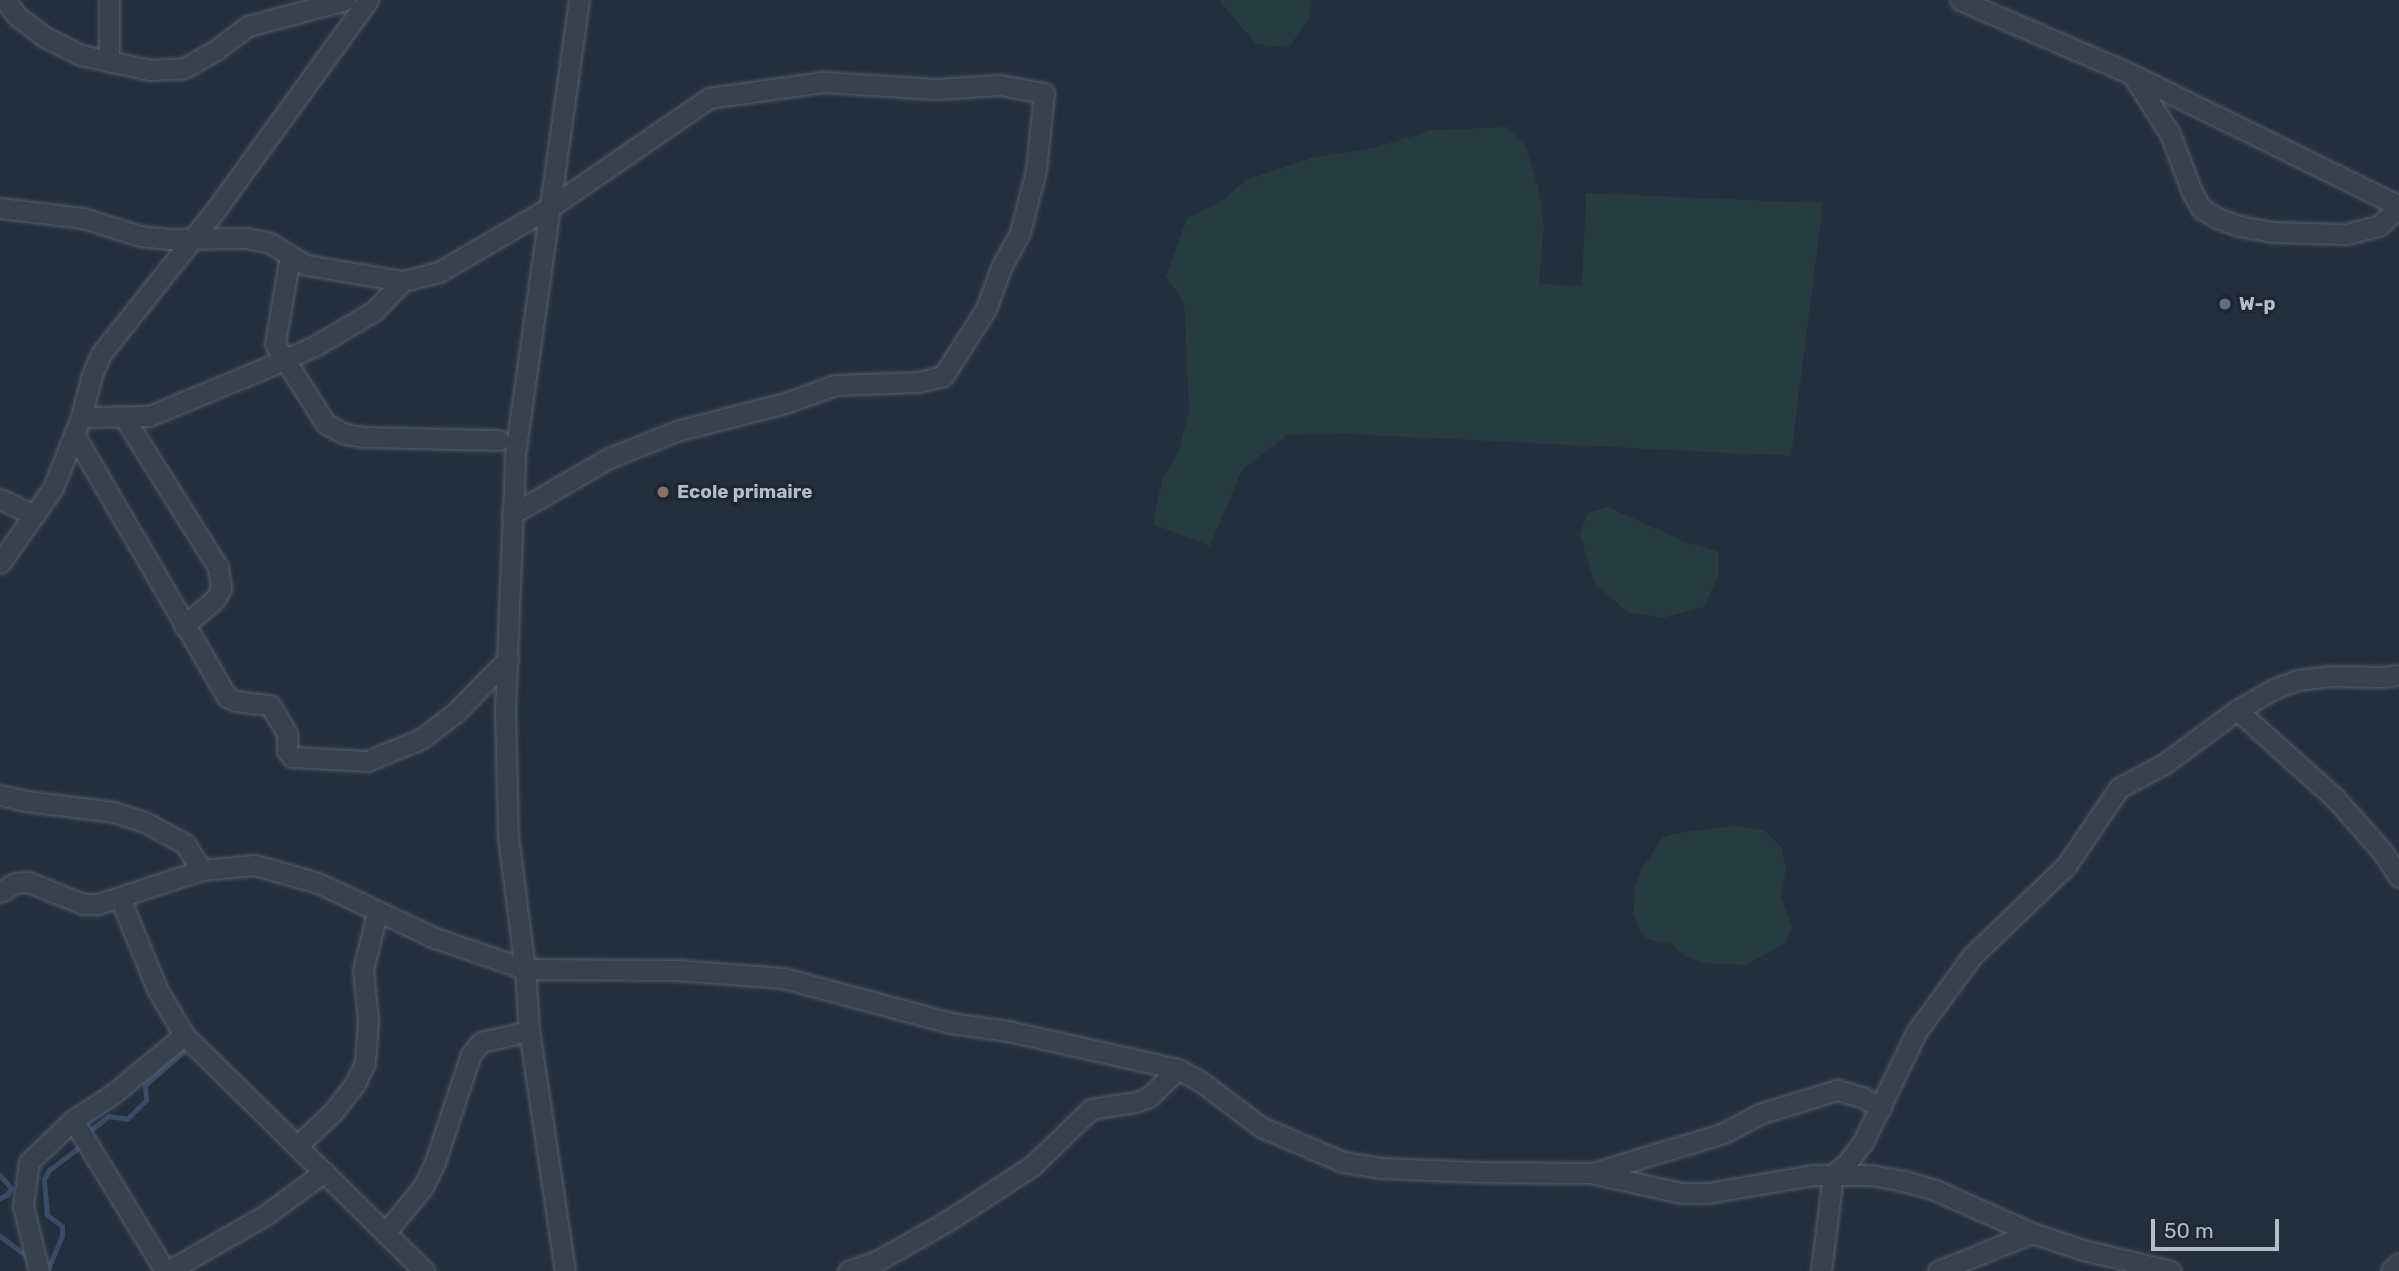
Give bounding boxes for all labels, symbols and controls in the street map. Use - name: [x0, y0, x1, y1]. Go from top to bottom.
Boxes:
- place label: W-p: [2239, 293, 2276, 315]
- marker: W-p: [2217, 296, 2233, 312]
- place label: Ecole primaire: [677, 481, 813, 503]
- marker: Ecole primaire: [655, 484, 671, 500]
- scale bar: [2154, 1204, 2282, 1248]
- text: 50 m: [2164, 1218, 2214, 1243]

